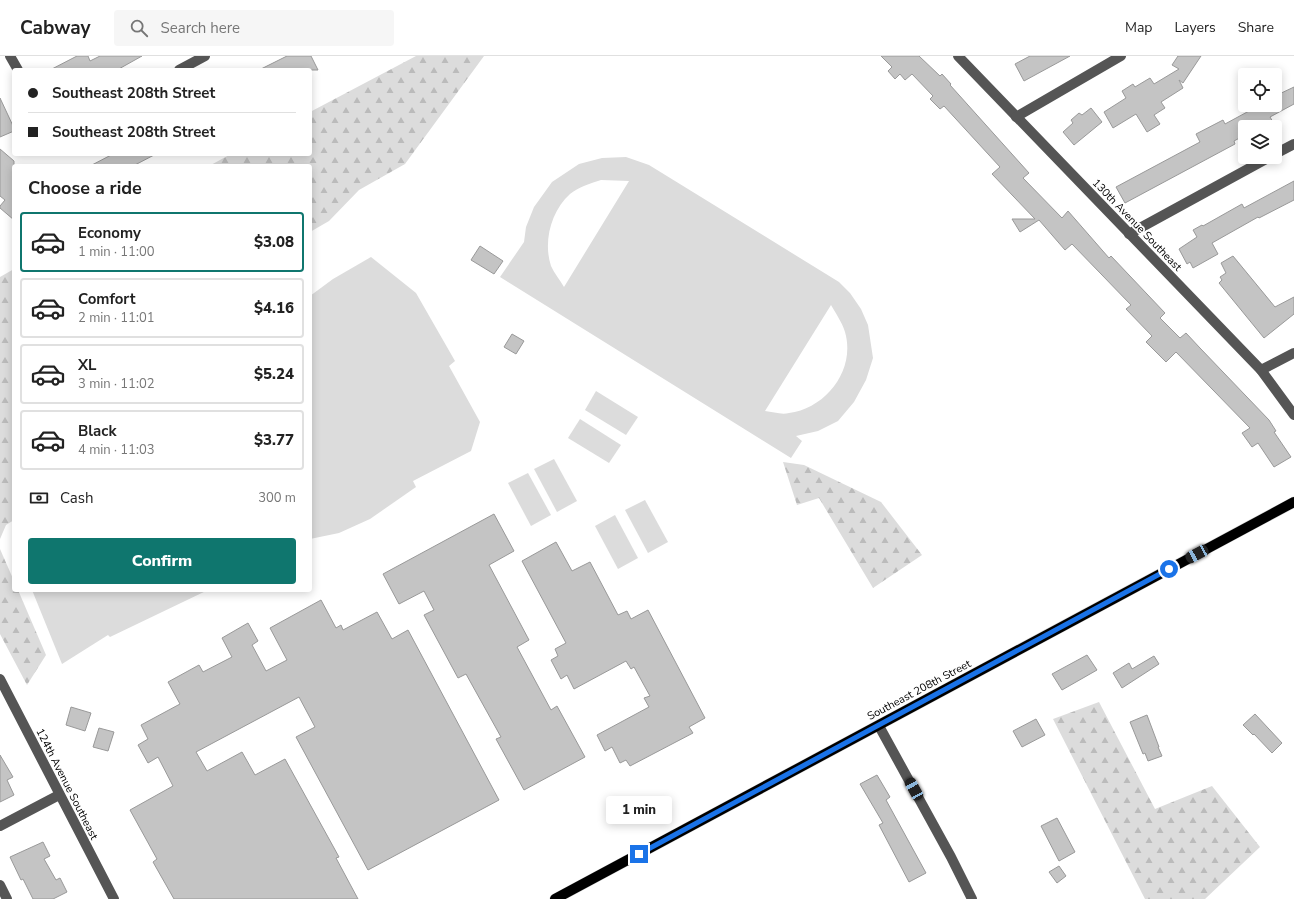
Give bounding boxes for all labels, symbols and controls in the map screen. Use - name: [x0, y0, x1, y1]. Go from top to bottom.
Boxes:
- search box: [114, 10, 394, 46]
- text: Cabway: [20, 15, 90, 41]
- icon: search: [128, 17, 150, 39]
- text: Search here: [160, 18, 240, 38]
- text: Map: [1125, 18, 1152, 37]
- text: Layers: [1174, 18, 1216, 37]
- text: Share: [1238, 18, 1274, 37]
- map controls: [1238, 68, 1282, 164]
- button: locate: [1238, 68, 1282, 112]
- text: Southeast 208th Street: [52, 83, 215, 103]
- button: layers: [1238, 120, 1282, 164]
- text: Southeast 208th Street: [52, 122, 215, 142]
- text: Choose a ride: [28, 176, 142, 200]
- street label: 130th Avenue Southeast: [1089, 176, 1185, 275]
- text: Economy: [78, 223, 141, 243]
- icon: car: [30, 224, 66, 260]
- text: $3.08: [254, 232, 294, 252]
- text: 1 min · 11:00: [78, 243, 154, 261]
- text: Comfort: [78, 289, 135, 309]
- icon: car: [30, 290, 66, 326]
- text: $4.16: [254, 298, 294, 318]
- text: 2 min · 11:01: [78, 309, 154, 327]
- text: XL: [78, 355, 97, 375]
- icon: car: [30, 356, 66, 392]
- text: $5.24: [254, 364, 294, 384]
- text: 3 min · 11:02: [78, 375, 154, 393]
- text: Black: [78, 421, 116, 441]
- icon: car: [30, 422, 66, 458]
- text: $3.77: [254, 430, 294, 450]
- text: 4 min · 11:03: [78, 441, 154, 459]
- icon: cash: [28, 487, 50, 509]
- text: Cash: [60, 488, 94, 508]
- text: 300 m: [258, 489, 296, 507]
- button: Confirm: [28, 538, 296, 584]
- car: [1184, 543, 1210, 565]
- route start: [1160, 560, 1178, 578]
- street label: Southeast 208th Street: [864, 656, 974, 724]
- street label: 124th Avenue Southeast: [32, 726, 102, 842]
- car: [903, 776, 925, 802]
- callout: 1 min: [606, 796, 672, 824]
- text: 1 min: [622, 801, 656, 819]
- route end: [630, 845, 648, 863]

